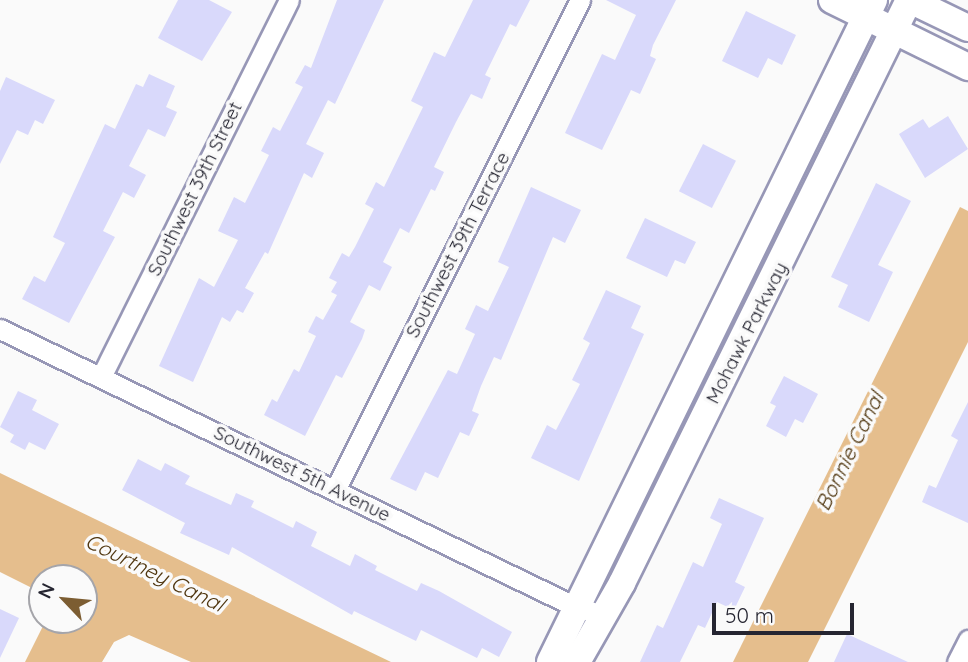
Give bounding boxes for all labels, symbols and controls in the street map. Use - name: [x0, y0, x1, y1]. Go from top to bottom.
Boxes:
- street label: Southwest 39th Street: [143, 98, 247, 280]
- street label: Southwest 39th Terrace: [401, 148, 515, 342]
- street label: Mohawk Parkway: [701, 258, 793, 408]
- water label: Bonnie Canal: [809, 388, 889, 514]
- street label: Southwest 5th Avenue: [210, 421, 394, 527]
- water label: Courtney Canal: [82, 528, 228, 616]
- north arrow: [28, 564, 98, 634]
- text: N: [32, 579, 60, 602]
- scale bar: [716, 588, 858, 632]
- text: 50 m: [725, 602, 774, 628]

